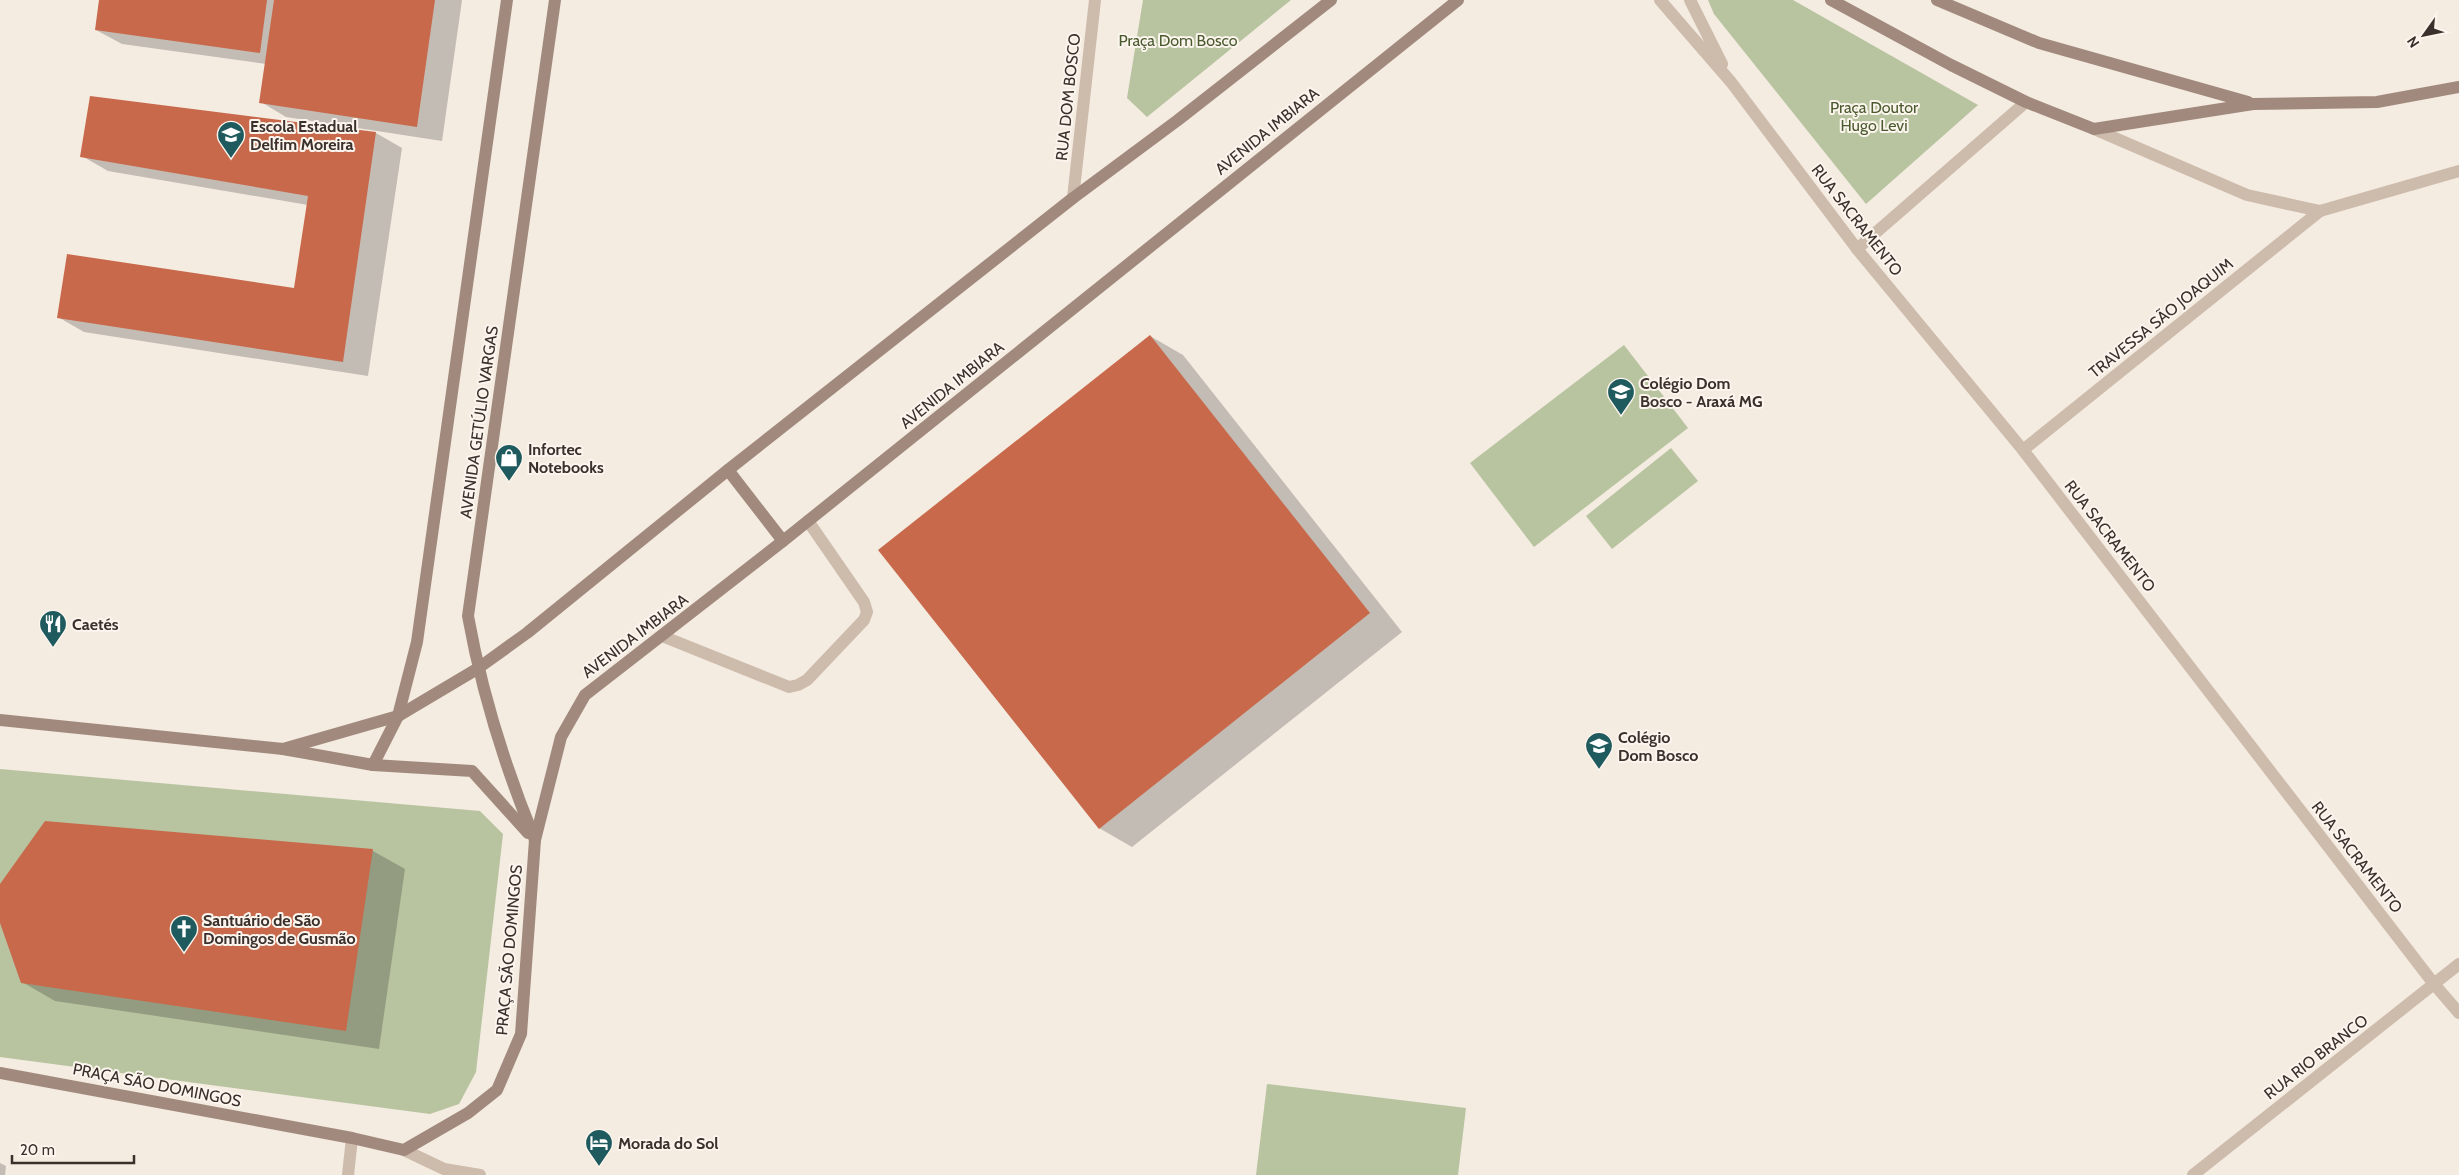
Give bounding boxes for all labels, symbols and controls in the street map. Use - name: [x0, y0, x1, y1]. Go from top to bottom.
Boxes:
- north arrow: [2399, 10, 2449, 60]
- park label: Praça Dom Bosco: [1118, 31, 1238, 50]
- street label: RUA DOM BOSCO: [1052, 32, 1084, 162]
- text: N: [2403, 33, 2423, 51]
- street label: AVENIDA IMBIARA: [1211, 83, 1323, 179]
- park label: Praça Doutor Hugo Levi: [1830, 98, 1919, 135]
- place label: Escola Estadual Delfim Moreira: [250, 117, 357, 154]
- school or university icon: Escola Estadual Delfim Moreira: [216, 120, 246, 159]
- street label: RUA SACRAMENTO: [1808, 160, 1906, 280]
- street label: TRAVESSA SÃO JOAQUIM: [2085, 254, 2237, 382]
- street label: AVENIDA GETÚLIO VARGAS: [456, 325, 502, 519]
- street label: AVENIDA IMBIARA: [896, 337, 1008, 433]
- place label: Colégio Dom Bosco - Araxá MG: [1640, 374, 1763, 411]
- school or university icon: Colégio Dom Bosco - Araxá MG: [1606, 377, 1636, 416]
- place label: Infortec Notebooks: [528, 440, 604, 477]
- shop icon: Infortec Notebooks: [494, 443, 524, 482]
- street label: RUA SACRAMENTO: [2061, 476, 2159, 596]
- street label: AVENIDA IMBIARA: [578, 590, 692, 682]
- restaurant icon: Caetés: [38, 609, 68, 648]
- place label: Caetés: [72, 615, 119, 634]
- place label: Colégio Dom Bosco: [1618, 728, 1698, 765]
- school or university icon: Colégio Dom Bosco: [1584, 731, 1614, 770]
- street label: RUA SACRAMENTO: [2308, 797, 2406, 917]
- street label: PRAÇA SÃO DOMINGOS: [492, 864, 526, 1036]
- place label: Santuário de São Domingos de Gusmão: [203, 911, 356, 948]
- church icon: Santuário de São Domingos de Gusmão: [169, 914, 199, 953]
- street label: RUA RIO BRANCO: [2260, 1011, 2372, 1103]
- street label: PRAÇA SÃO DOMINGOS: [71, 1059, 243, 1111]
- hotel icon: Morada do Sol: [584, 1128, 614, 1167]
- scale bar: [12, 1132, 135, 1164]
- place label: Morada do Sol: [618, 1134, 719, 1153]
- text: 20 m: [20, 1141, 55, 1159]

